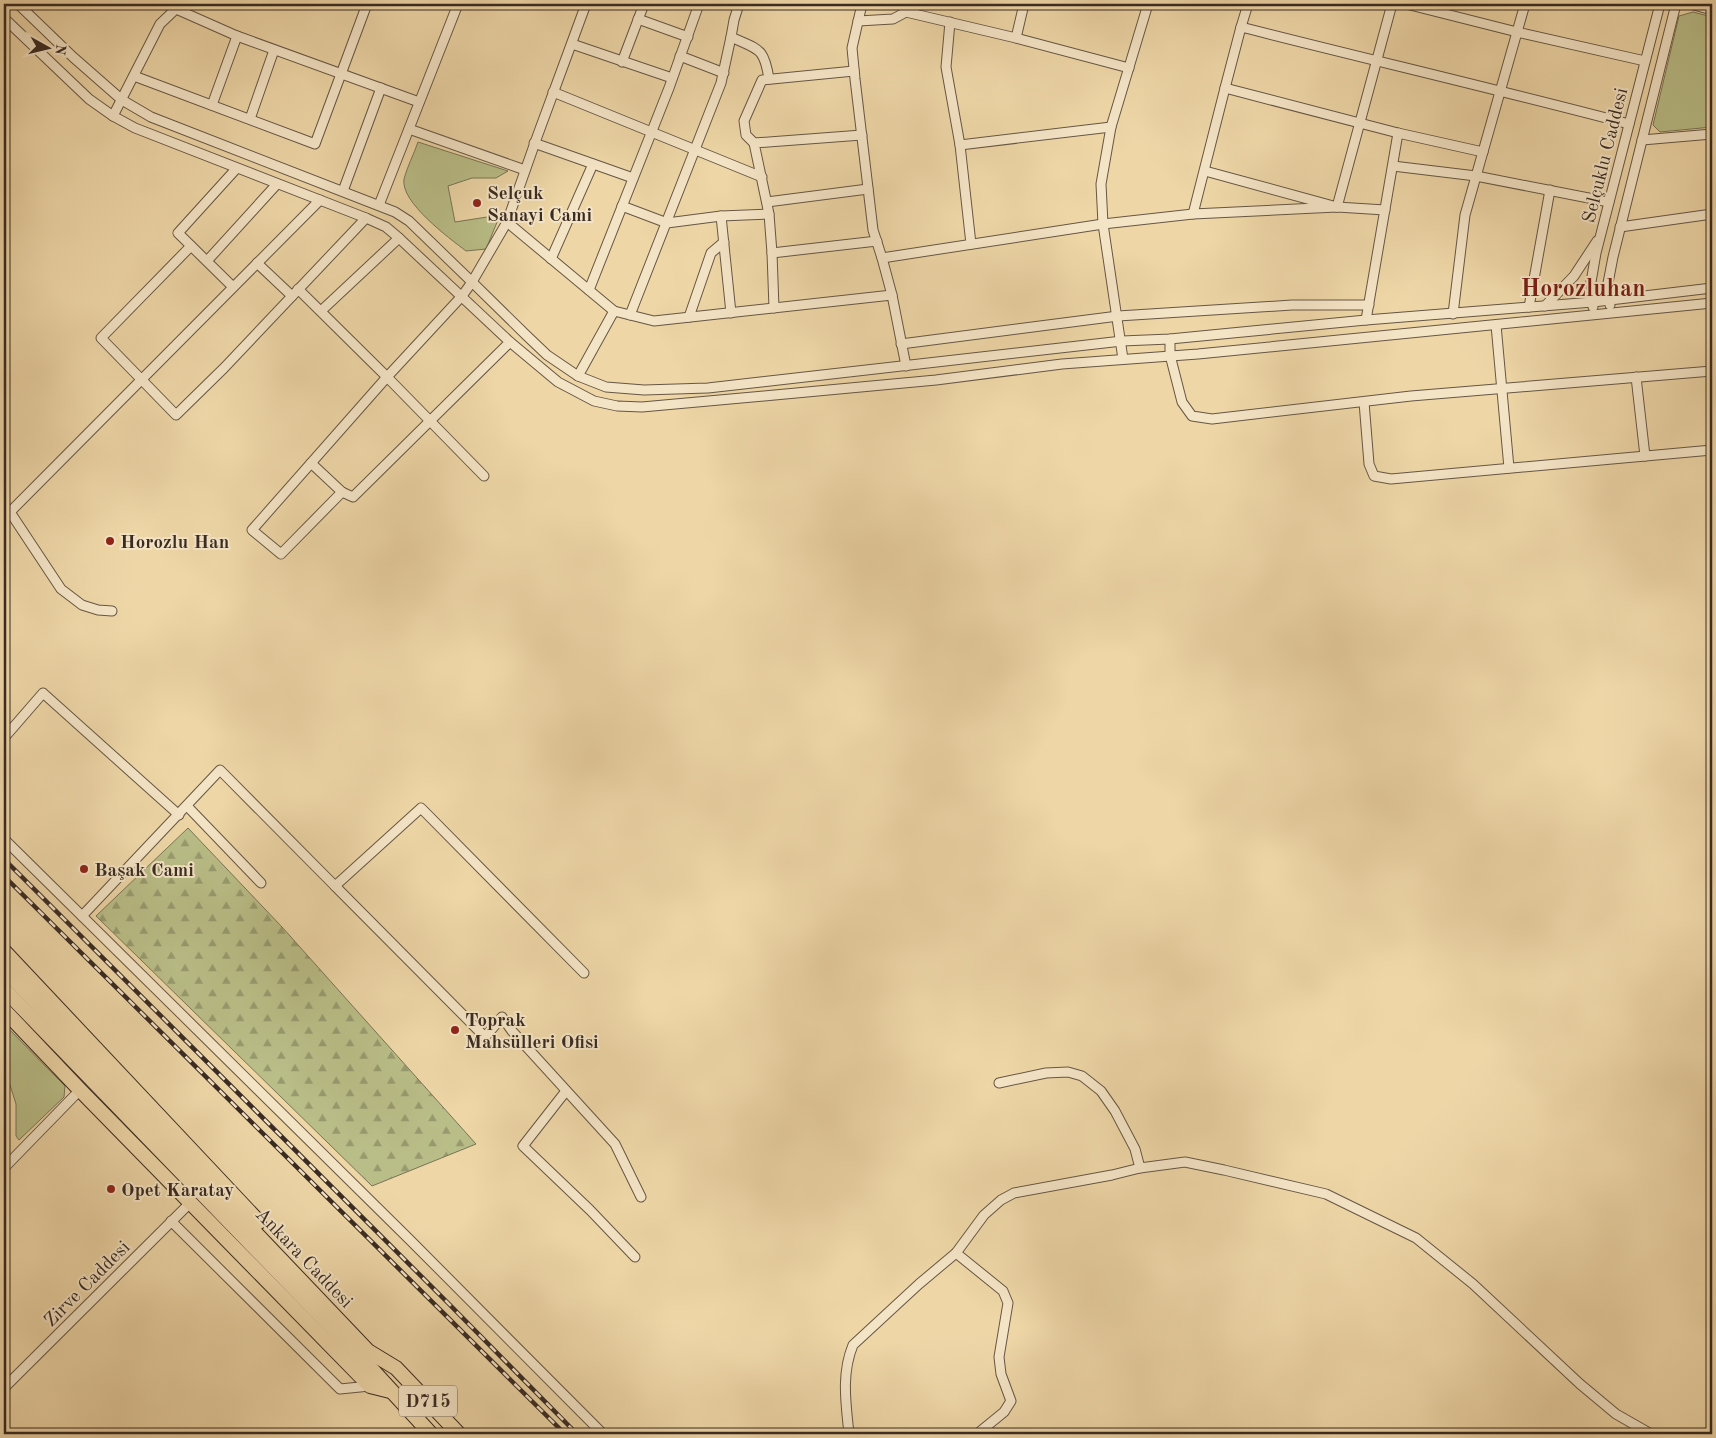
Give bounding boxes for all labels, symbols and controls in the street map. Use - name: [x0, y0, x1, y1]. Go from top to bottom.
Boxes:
- north arrow: [22, 22, 72, 72]
- text: N: [52, 43, 68, 56]
- street label: Selçuklu Caddesi: [1580, 86, 1632, 225]
- place label: Selçuk Sanayi Cami: [487, 185, 592, 226]
- marker: Selçuk Sanayi Cami: [471, 197, 483, 209]
- district label: Horozluhan: [1521, 278, 1646, 302]
- place label: Horozlu Han: [120, 534, 229, 553]
- marker: Horozlu Han: [104, 535, 116, 547]
- place label: Başak Cami: [94, 862, 194, 881]
- marker: Başak Cami: [78, 863, 90, 875]
- place label: Toprak Mahsülleri Ofisi: [465, 1012, 599, 1053]
- marker: Toprak Mahsülleri Ofisi: [449, 1024, 461, 1036]
- place label: Opet Karatay: [121, 1182, 234, 1201]
- marker: Opet Karatay: [105, 1183, 117, 1195]
- street label: Ankara Caddesi: [251, 1205, 355, 1312]
- street label: Zirve Caddesi: [41, 1238, 134, 1331]
- road number: D715: [399, 1385, 457, 1416]

